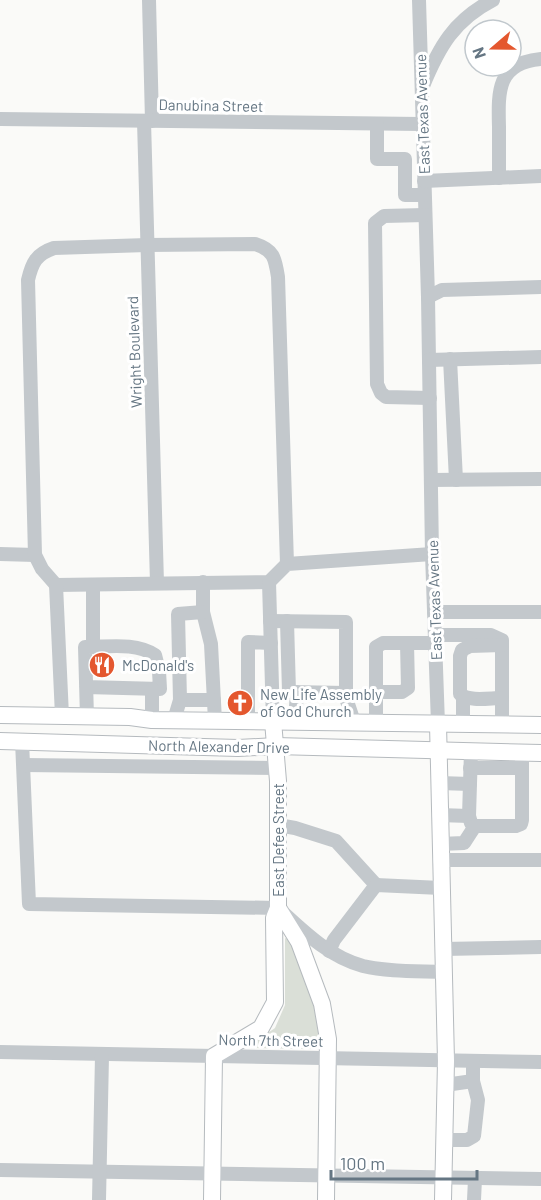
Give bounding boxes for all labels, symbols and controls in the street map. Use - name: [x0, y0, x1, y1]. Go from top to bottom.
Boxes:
- north arrow: [463, 18, 523, 78]
- text: N: [468, 45, 489, 62]
- street label: East Texas Avenue: [411, 54, 433, 174]
- street label: Danubina Street: [159, 95, 263, 115]
- street label: Wright Boulevard: [123, 296, 145, 408]
- street label: East Texas Avenue: [423, 540, 445, 660]
- restaurant icon: McDonald's: [87, 650, 117, 680]
- place label: McDonald's: [122, 656, 194, 674]
- place label: New Life Assembly of God Church: [260, 685, 382, 720]
- church icon: New Life Assembly of God Church: [225, 688, 255, 718]
- street label: North Alexander Drive: [148, 736, 290, 756]
- street label: East Defee Street: [269, 783, 287, 897]
- street label: North 7th Street: [218, 1030, 324, 1050]
- scale bar: [331, 1143, 476, 1181]
- text: 100 m: [340, 1152, 385, 1174]

